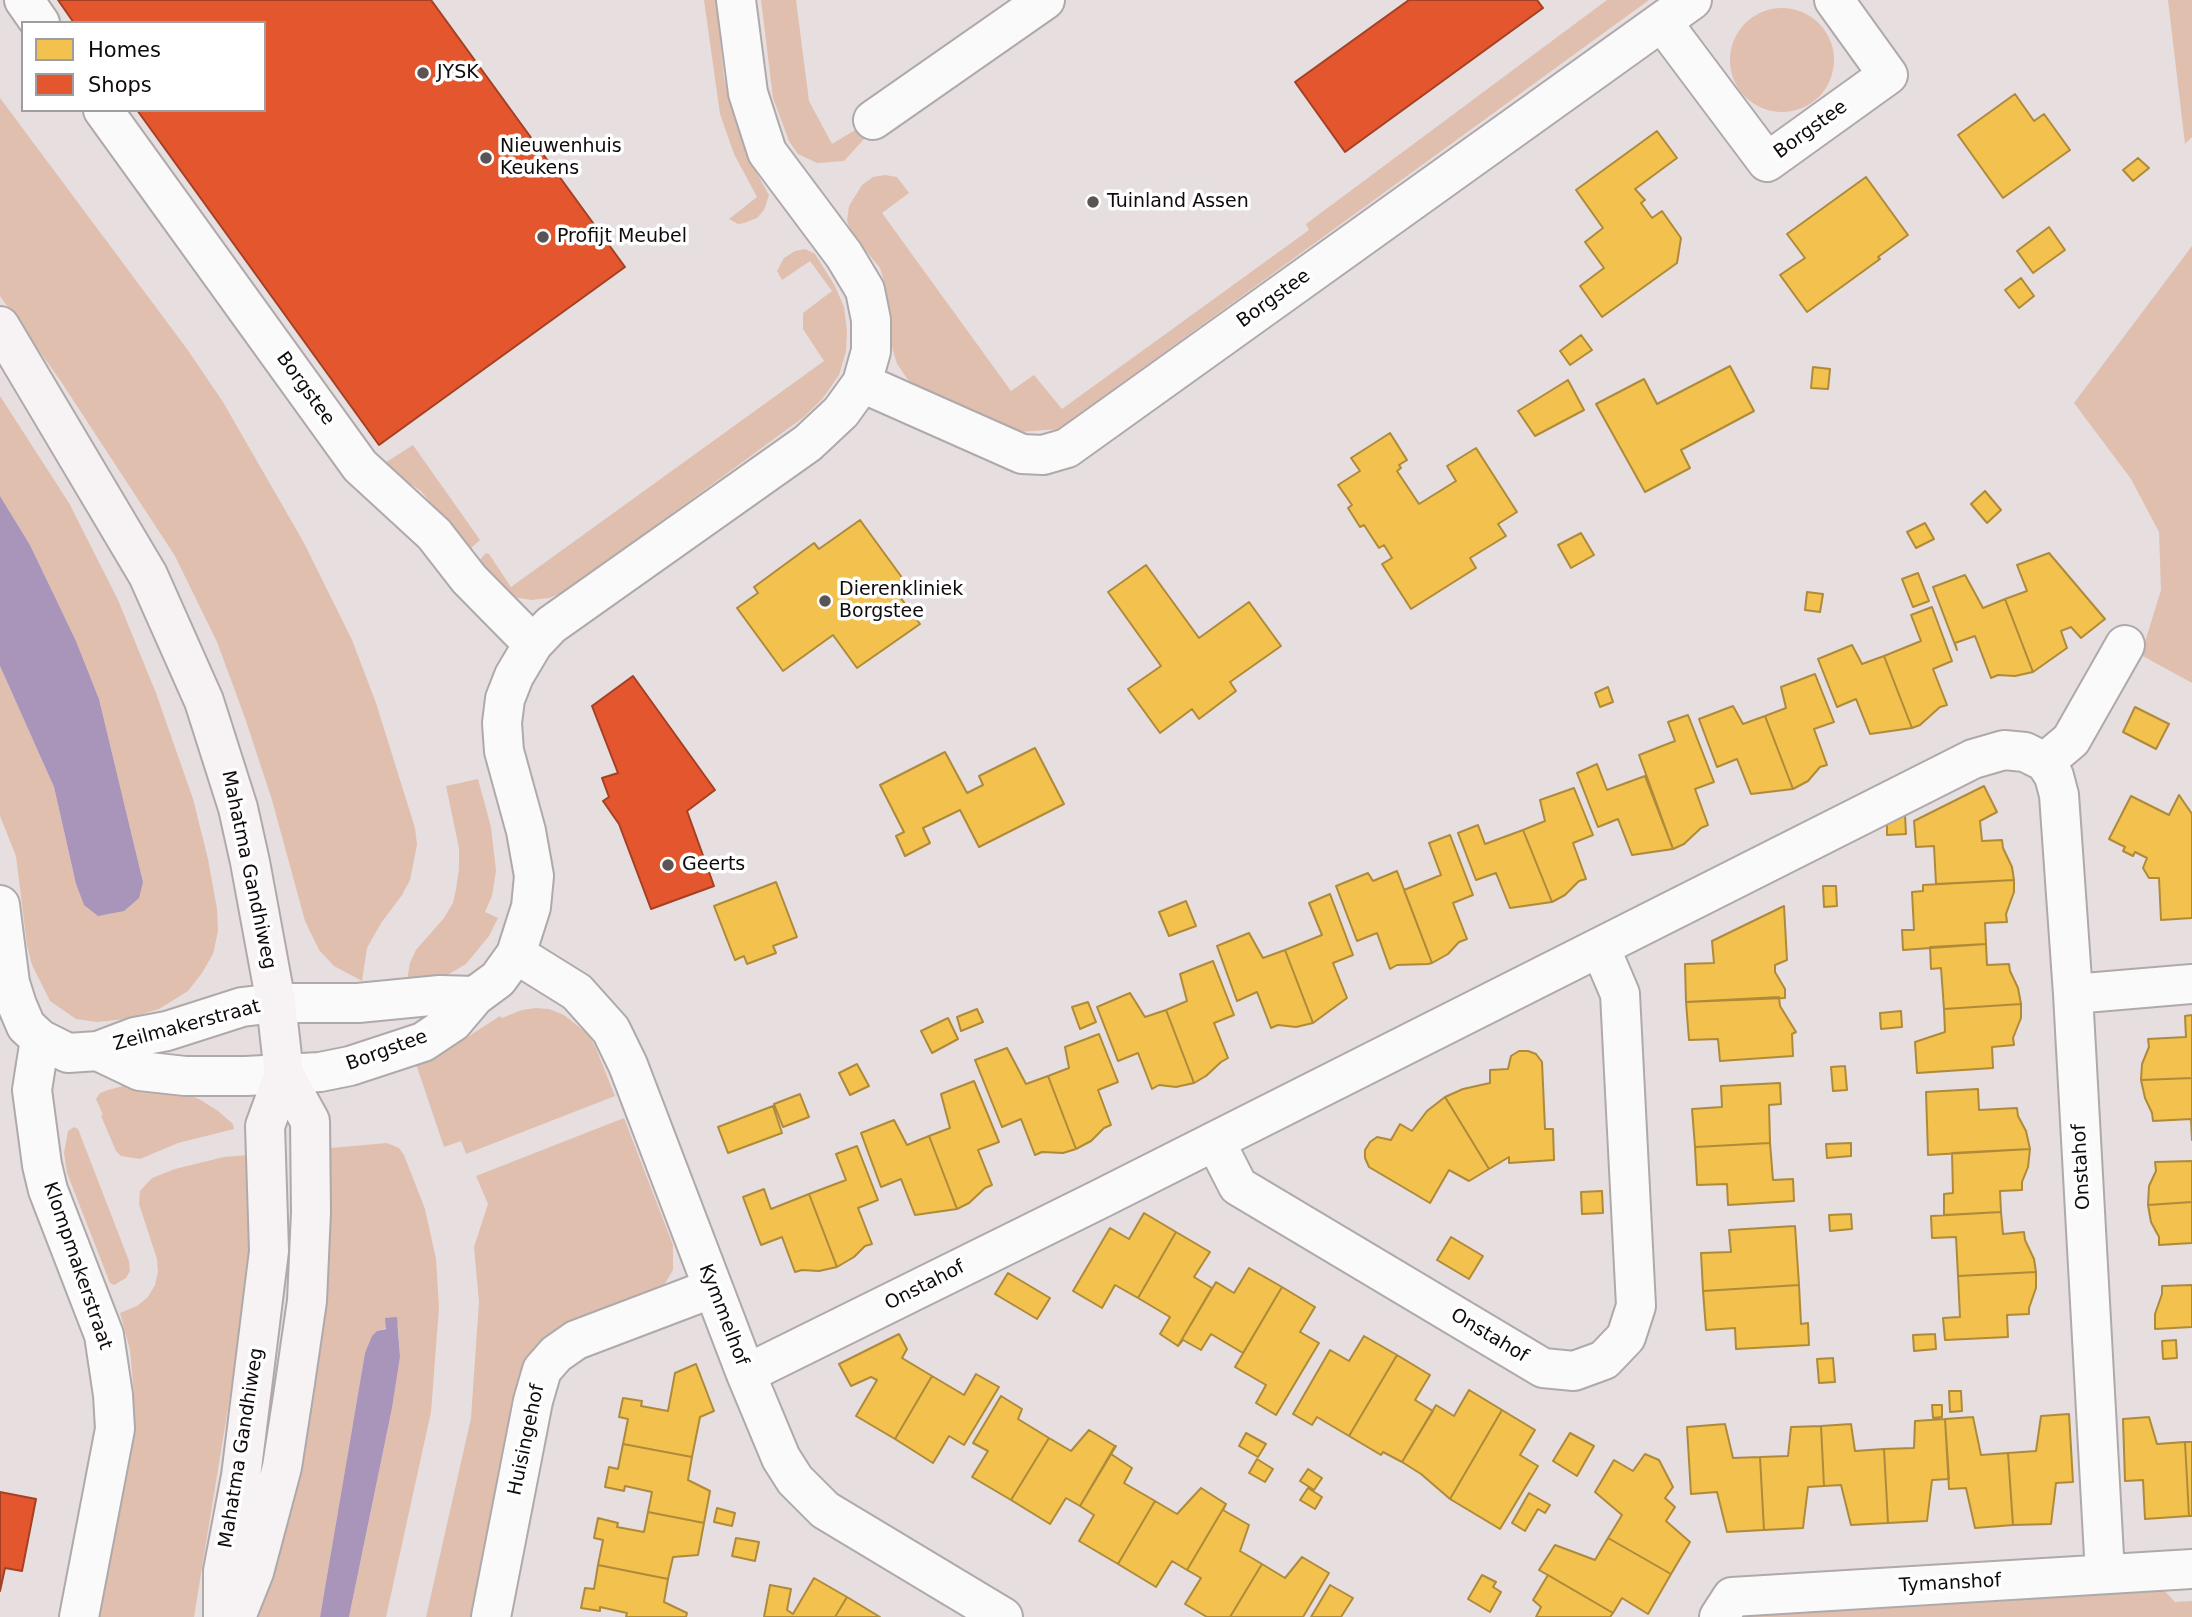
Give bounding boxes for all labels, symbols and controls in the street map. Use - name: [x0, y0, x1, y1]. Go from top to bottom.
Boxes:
- legend: [21, 21, 266, 112]
- text: Homes: [88, 38, 161, 62]
- place label: JYSK: [437, 62, 479, 84]
- marker: JYSK: [415, 65, 431, 81]
- text: Shops: [88, 73, 152, 97]
- street label: Borgstee: [1770, 96, 1852, 164]
- place label: Nieuwenhuis Keukens: [500, 136, 622, 180]
- marker: Nieuwenhuis Keukens: [478, 150, 494, 166]
- place label: Tuinland Assen: [1107, 191, 1249, 213]
- marker: Tuinland Assen: [1085, 194, 1101, 210]
- place label: Profijt Meubel: [557, 226, 687, 248]
- marker: Profijt Meubel: [535, 229, 551, 245]
- street label: Borgstee: [1233, 265, 1315, 333]
- street label: Borgstee: [271, 348, 339, 430]
- place label: Dierenkliniek Borgstee: [839, 579, 963, 623]
- marker: Dierenkliniek Borgstee: [817, 593, 833, 609]
- street label: Mahatma Gandhiweg: [216, 769, 280, 971]
- place label: Geerts: [682, 854, 745, 876]
- marker: Geerts: [660, 857, 676, 873]
- street label: Zeilmakerstraat: [111, 995, 263, 1057]
- street label: Borgstee: [343, 1026, 431, 1076]
- street label: Onstahof: [2068, 1123, 2096, 1211]
- street label: Klompmakerstraat: [38, 1179, 116, 1353]
- street label: Onstahof: [881, 1256, 969, 1316]
- street label: Kymmelhof: [693, 1261, 753, 1369]
- street label: Onstahof: [1446, 1304, 1532, 1368]
- street label: Mahatma Gandhiweg: [215, 1346, 269, 1550]
- street label: Huisingehof: [504, 1382, 550, 1498]
- street label: Tymanshof: [1898, 1570, 2002, 1598]

